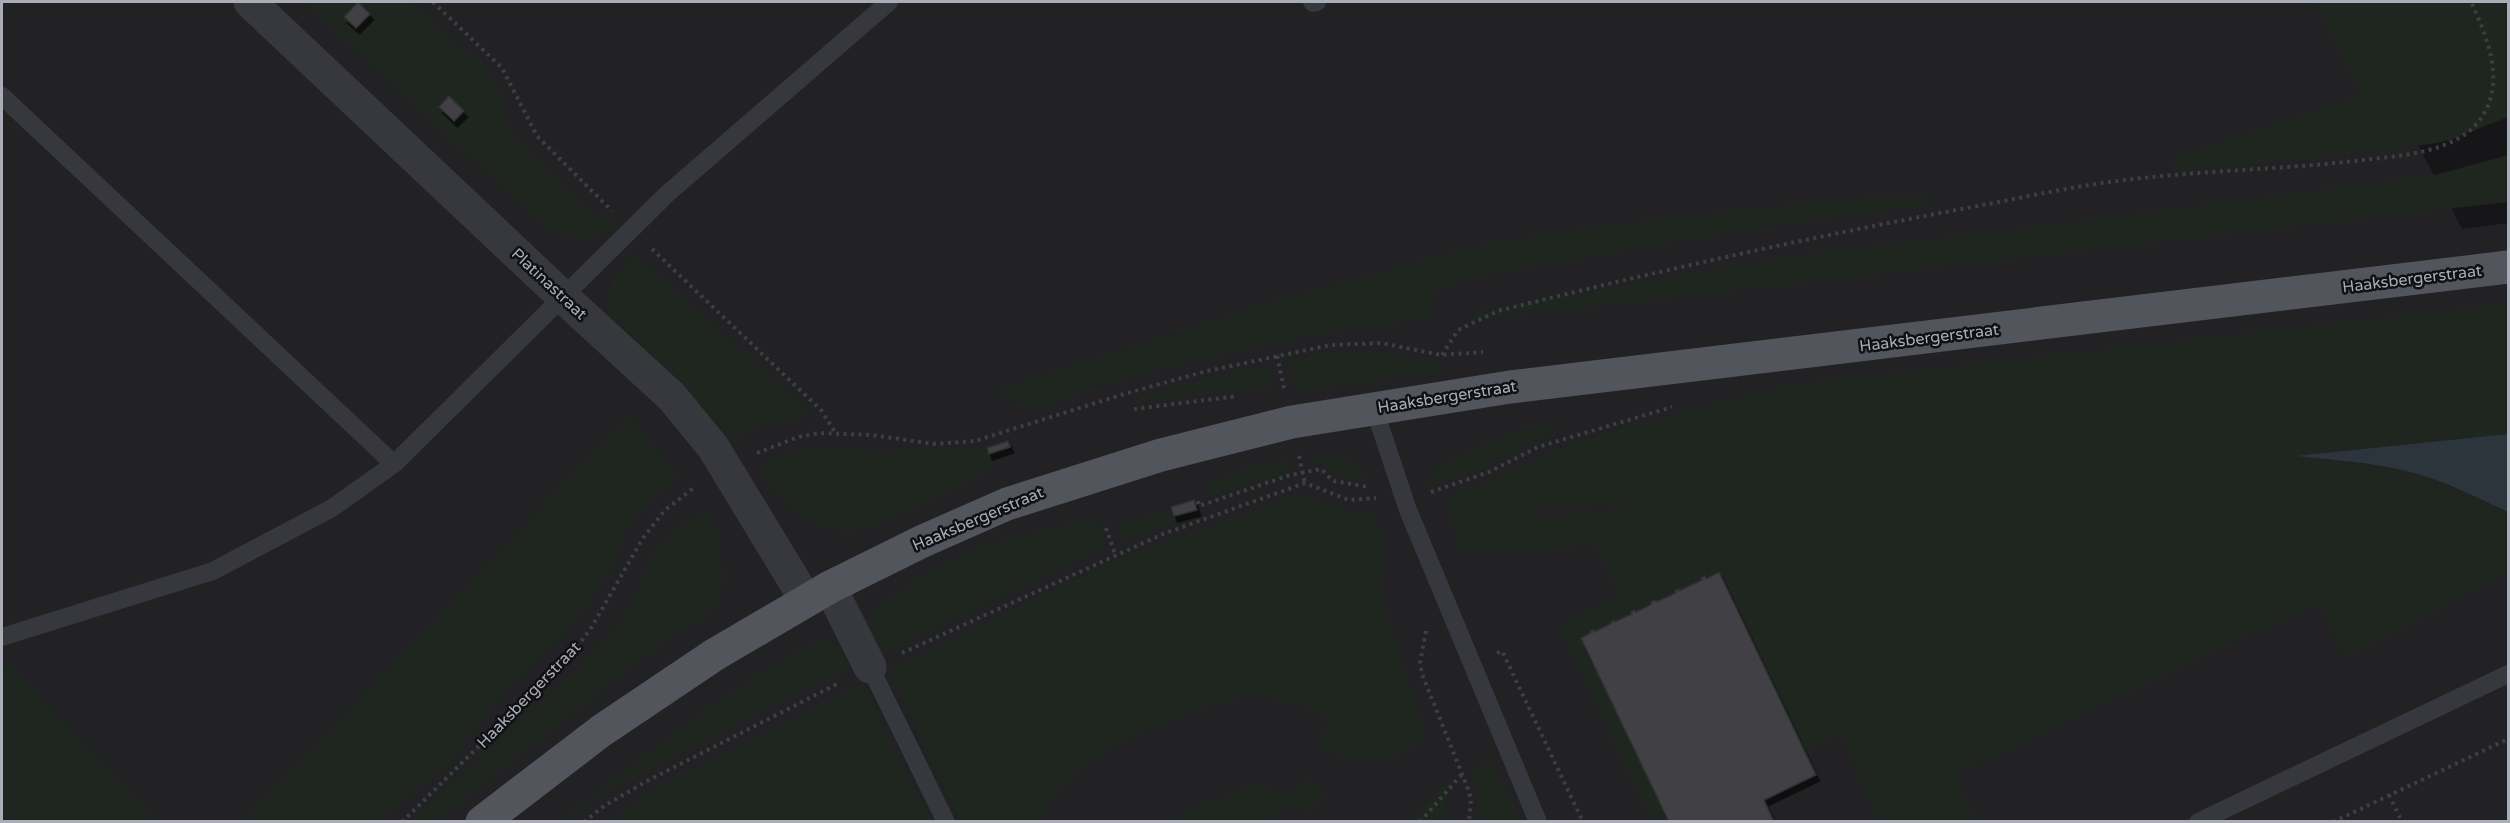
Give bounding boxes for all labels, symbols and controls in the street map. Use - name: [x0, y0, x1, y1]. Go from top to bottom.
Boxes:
- street label: Platinastraat: [507, 244, 591, 324]
- street label: Haaksbergerstraat: [2341, 261, 2483, 297]
- street label: Haaksbergerstraat: [1858, 320, 2000, 356]
- street label: Haaksbergerstraat: [1376, 376, 1518, 418]
- street label: Haaksbergerstraat: [909, 482, 1047, 556]
- street label: Haaksbergerstraat: [473, 638, 585, 752]

